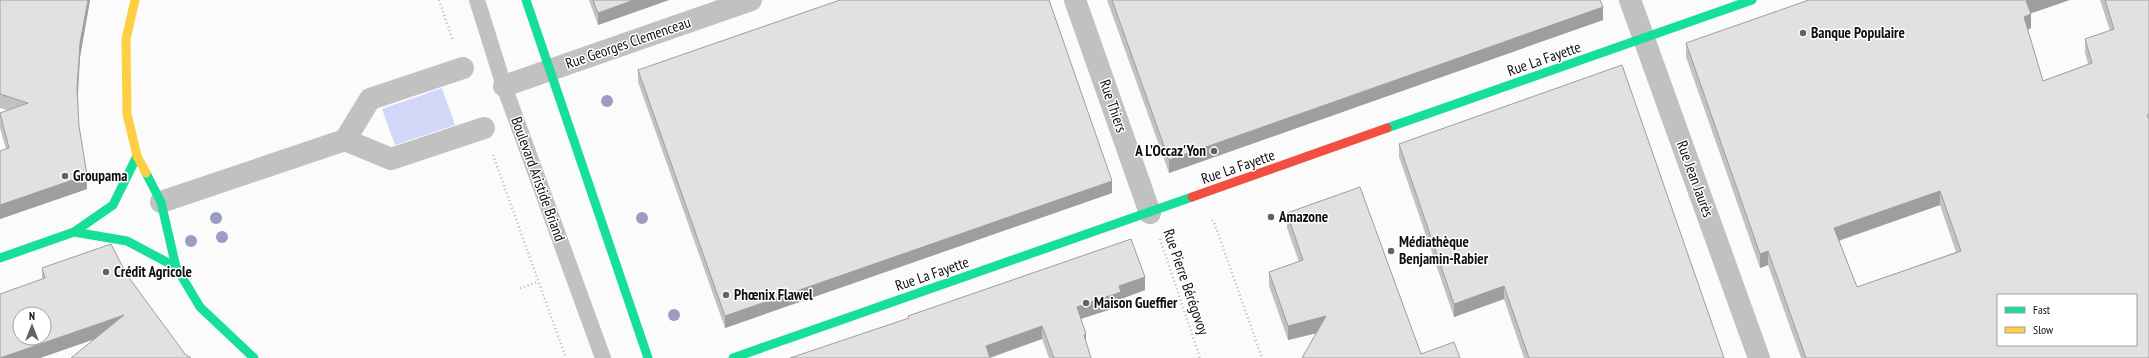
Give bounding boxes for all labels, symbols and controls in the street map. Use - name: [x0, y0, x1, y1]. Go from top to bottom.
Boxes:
- street label: Rue Georges Clemenceau: [563, 12, 693, 73]
- place label: Banque Populaire: [1811, 23, 1905, 42]
- marker: Banque Populaire: [1798, 28, 1808, 38]
- street label: Rue La Fayette: [1505, 37, 1583, 80]
- street label: Rue Thiers: [1096, 77, 1131, 135]
- street label: Boulevard Aristide Briand: [507, 114, 570, 244]
- street label: Rue Jean Jaurès: [1673, 138, 1718, 220]
- place label: A L'Occaz'Yon: [1134, 141, 1206, 160]
- street label: Rue La Fayette: [1199, 145, 1277, 188]
- marker: A L'Occaz'Yon: [1209, 146, 1219, 156]
- place label: Groupama: [73, 166, 127, 185]
- marker: Groupama: [60, 171, 70, 181]
- place label: Amazone: [1278, 207, 1328, 226]
- marker: Amazone: [1266, 212, 1276, 222]
- street label: Rue Pierre Bérégovoy: [1159, 226, 1214, 338]
- place label: Médiathèque Benjamin-Rabier: [1399, 232, 1489, 268]
- marker: Médiathèque Benjamin-Rabier: [1386, 246, 1396, 256]
- street label: Rue La Fayette: [893, 252, 971, 295]
- place label: Crédit Agricole: [114, 262, 192, 281]
- marker: Crédit Agricole: [101, 267, 111, 277]
- place label: Phœnix Flawel: [734, 285, 813, 304]
- marker: Phœnix Flawel: [721, 290, 731, 300]
- place label: Maison Gueffier: [1094, 293, 1178, 312]
- legend: [1997, 294, 2137, 346]
- marker: Maison Gueffier: [1081, 298, 1091, 308]
- text: Fast: [2033, 302, 2051, 317]
- north arrow: [12, 306, 52, 346]
- text: N: [29, 309, 35, 323]
- text: Slow: [2033, 322, 2054, 337]

